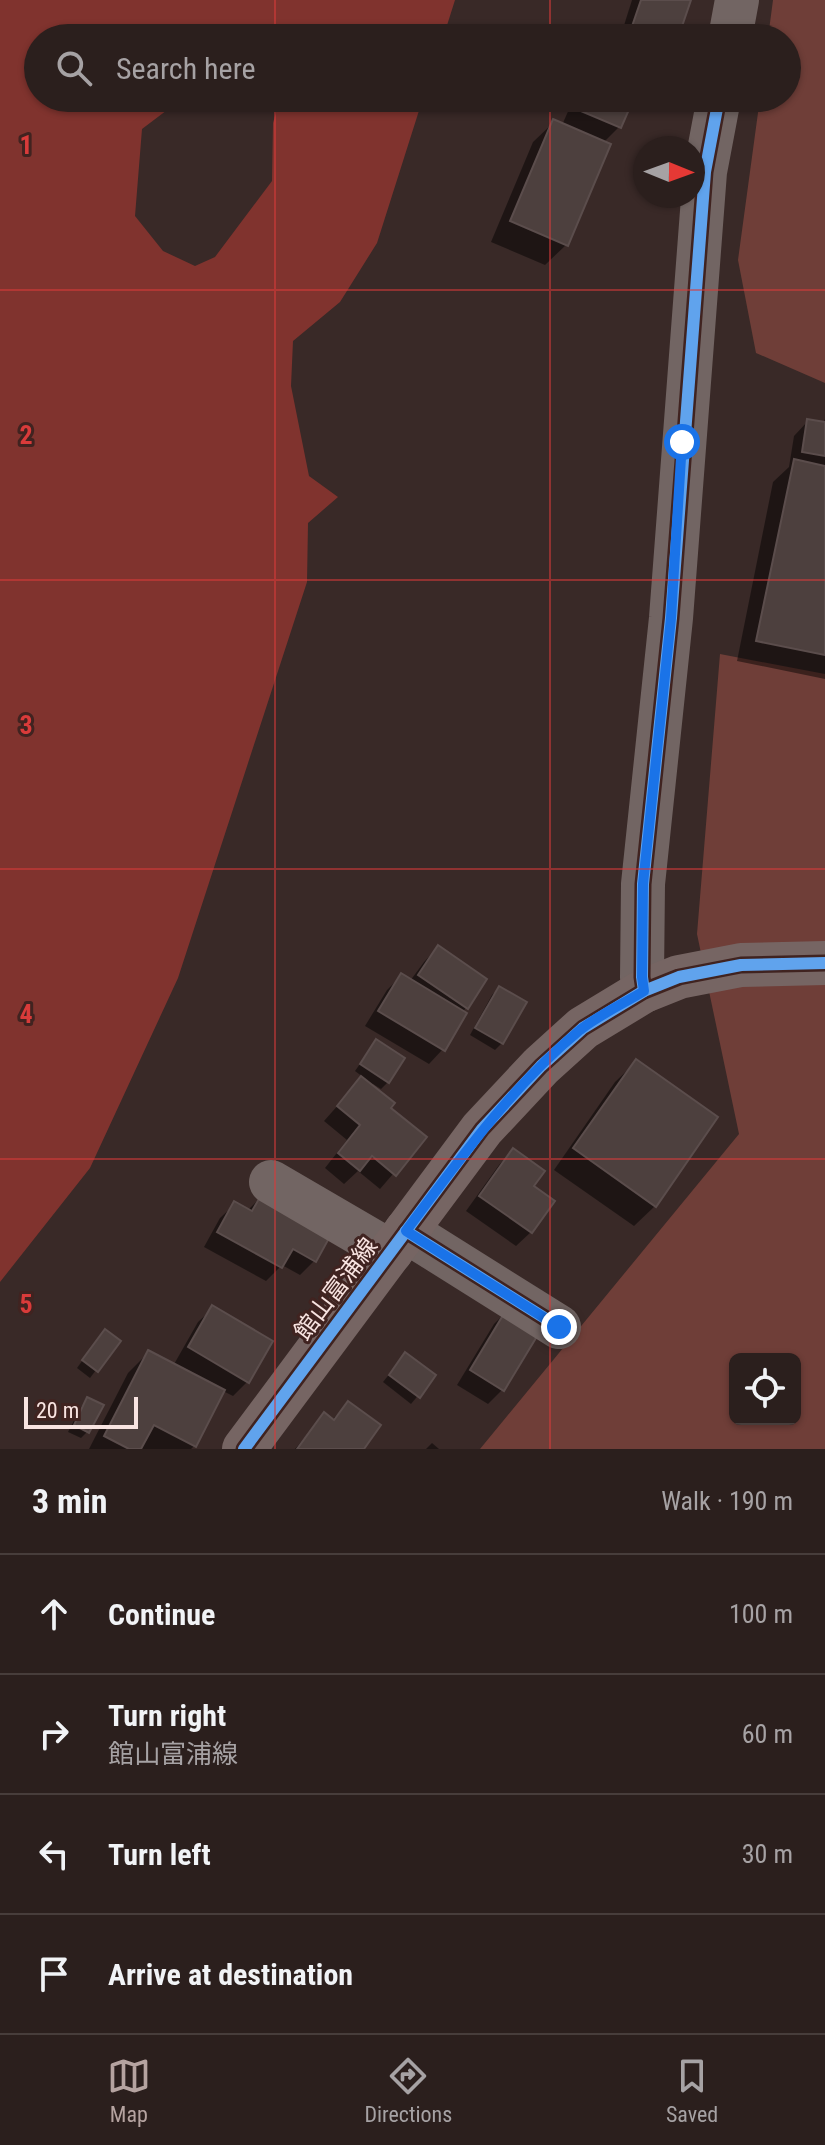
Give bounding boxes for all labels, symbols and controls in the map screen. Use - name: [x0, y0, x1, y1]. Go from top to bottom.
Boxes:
- search box: [24, 24, 801, 112]
- icon: search: [52, 46, 96, 90]
- text: Search here: [116, 51, 256, 86]
- text: 1: [19, 130, 33, 160]
- north arrow: [633, 136, 705, 208]
- text: 2: [19, 420, 33, 450]
- route start: [664, 424, 700, 460]
- text: 3: [19, 710, 33, 740]
- text: 4: [19, 999, 33, 1029]
- street label: 館山富浦線: [289, 1233, 383, 1345]
- text: 5: [19, 1289, 33, 1319]
- route end: [541, 1309, 577, 1345]
- map controls: [729, 1353, 801, 1425]
- button: locate: [729, 1353, 801, 1425]
- scale bar: [24, 1393, 138, 1429]
- text: 20 m: [36, 1398, 79, 1423]
- text: 3 min: [32, 1481, 108, 1521]
- text: Walk · 190 m: [661, 1486, 793, 1516]
- icon: ahead: [32, 1592, 76, 1636]
- text: Continue: [108, 1597, 215, 1632]
- text: 100 m: [729, 1599, 793, 1629]
- text: Turn right: [108, 1698, 226, 1733]
- icon: right: [32, 1712, 76, 1756]
- text: 60 m: [742, 1719, 793, 1749]
- text: 館山富浦線: [108, 1739, 238, 1769]
- icon: left: [32, 1832, 76, 1876]
- text: Turn left: [108, 1837, 211, 1872]
- text: 30 m: [742, 1839, 793, 1869]
- icon: arrive: [32, 1952, 76, 1996]
- text: Arrive at destination: [108, 1957, 353, 1992]
- tab: Map: [107, 2054, 151, 2127]
- tab: Directions: [364, 2054, 452, 2127]
- tab: Saved: [666, 2054, 718, 2127]

